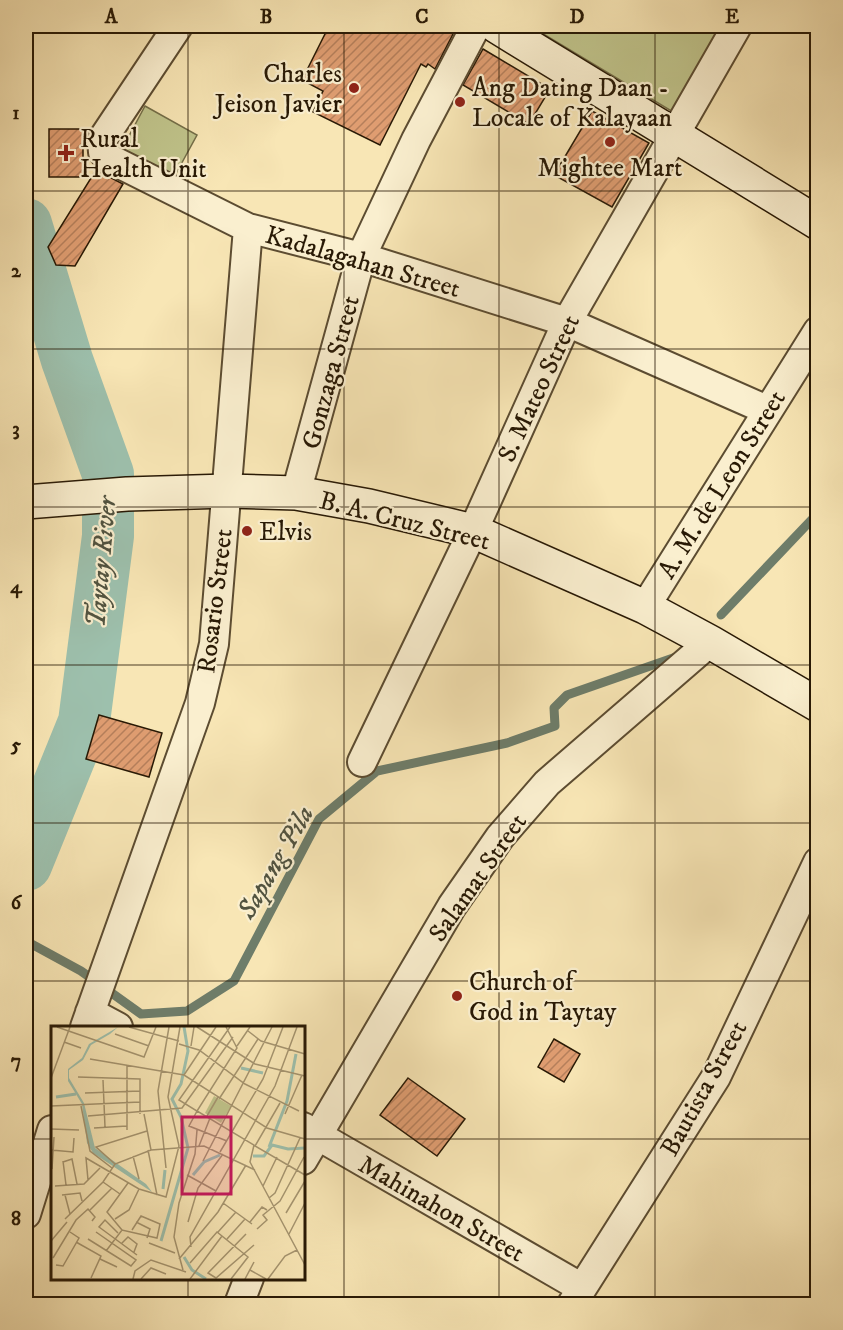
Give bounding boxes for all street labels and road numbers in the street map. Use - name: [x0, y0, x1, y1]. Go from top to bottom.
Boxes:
- street label: Kadalagahan Street: [261, 219, 464, 306]
- street label: Gonzaga Street: [295, 292, 368, 453]
- street label: S. Mateo Street: [491, 310, 588, 468]
- street label: A. M. de Leon Street: [651, 384, 794, 585]
- street label: B. A. Cruz Street: [316, 484, 493, 559]
- street label: Rosario Street: [190, 527, 241, 675]
- street label: Salamat Street: [422, 807, 535, 949]
- street label: Bautista Street: [653, 1015, 755, 1162]
- street label: Mahinahon Street: [352, 1148, 530, 1270]

